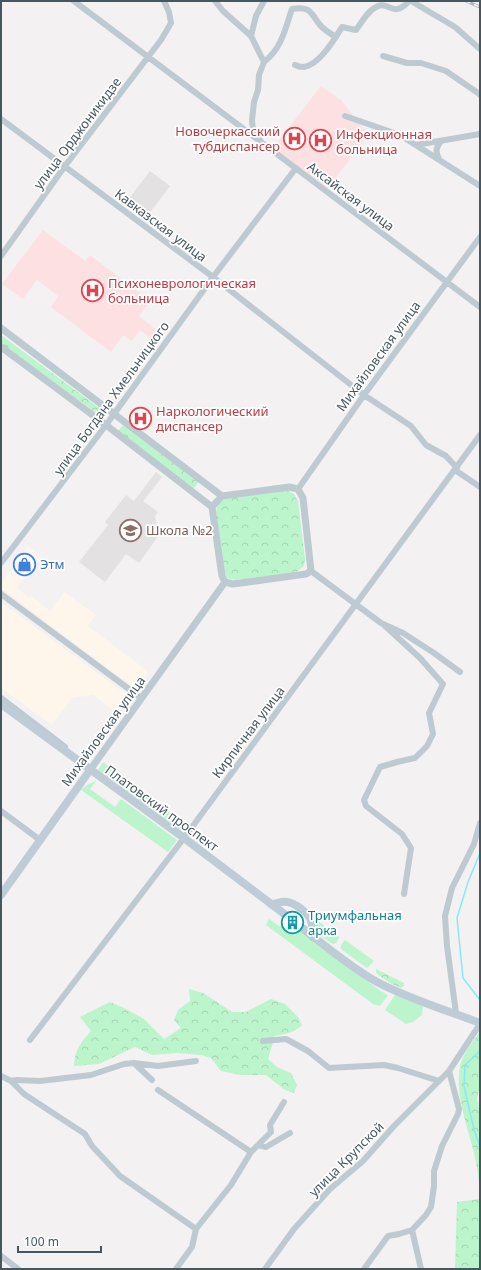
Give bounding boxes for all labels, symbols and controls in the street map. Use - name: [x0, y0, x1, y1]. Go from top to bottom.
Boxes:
- street label: улица Орджоникидзе: [29, 73, 125, 193]
- place label: Новочеркасский тубдиспансер: [175, 122, 280, 155]
- hospital icon: Новочеркасский тубдиспансер: [282, 125, 308, 151]
- place label: Инфекционная больница: [336, 125, 432, 158]
- hospital icon: Инфекционная больница: [308, 128, 334, 154]
- street label: Аксайская улица: [304, 157, 398, 235]
- street label: Кавказская улица: [111, 184, 211, 266]
- place label: Психоневрологическая больница: [108, 274, 256, 307]
- hospital icon: Психоневрологическая больница: [80, 277, 106, 303]
- street label: Михайловская улица: [332, 297, 424, 415]
- street label: улица Богдана Хмельницкого: [49, 317, 173, 479]
- place label: Наркологический диспансер: [156, 402, 269, 435]
- hospital icon: Наркологический диспансер: [127, 405, 153, 431]
- school or university icon: Школа №2: [118, 517, 144, 543]
- place label: Школа №2: [146, 521, 213, 539]
- shop icon: Этм: [11, 551, 37, 577]
- place label: Этм: [40, 555, 64, 573]
- street label: Михайловская улица: [57, 672, 149, 790]
- street label: Кирпичная улица: [208, 682, 288, 782]
- street label: Платовский проспект: [102, 761, 222, 855]
- place label: Триумфальная арка: [308, 906, 402, 939]
- building icon: Триумфальная арка: [280, 909, 306, 935]
- street label: улица Крупской: [305, 1118, 387, 1200]
- scale bar: [18, 1228, 101, 1254]
- text: 100 m: [24, 1233, 59, 1250]

